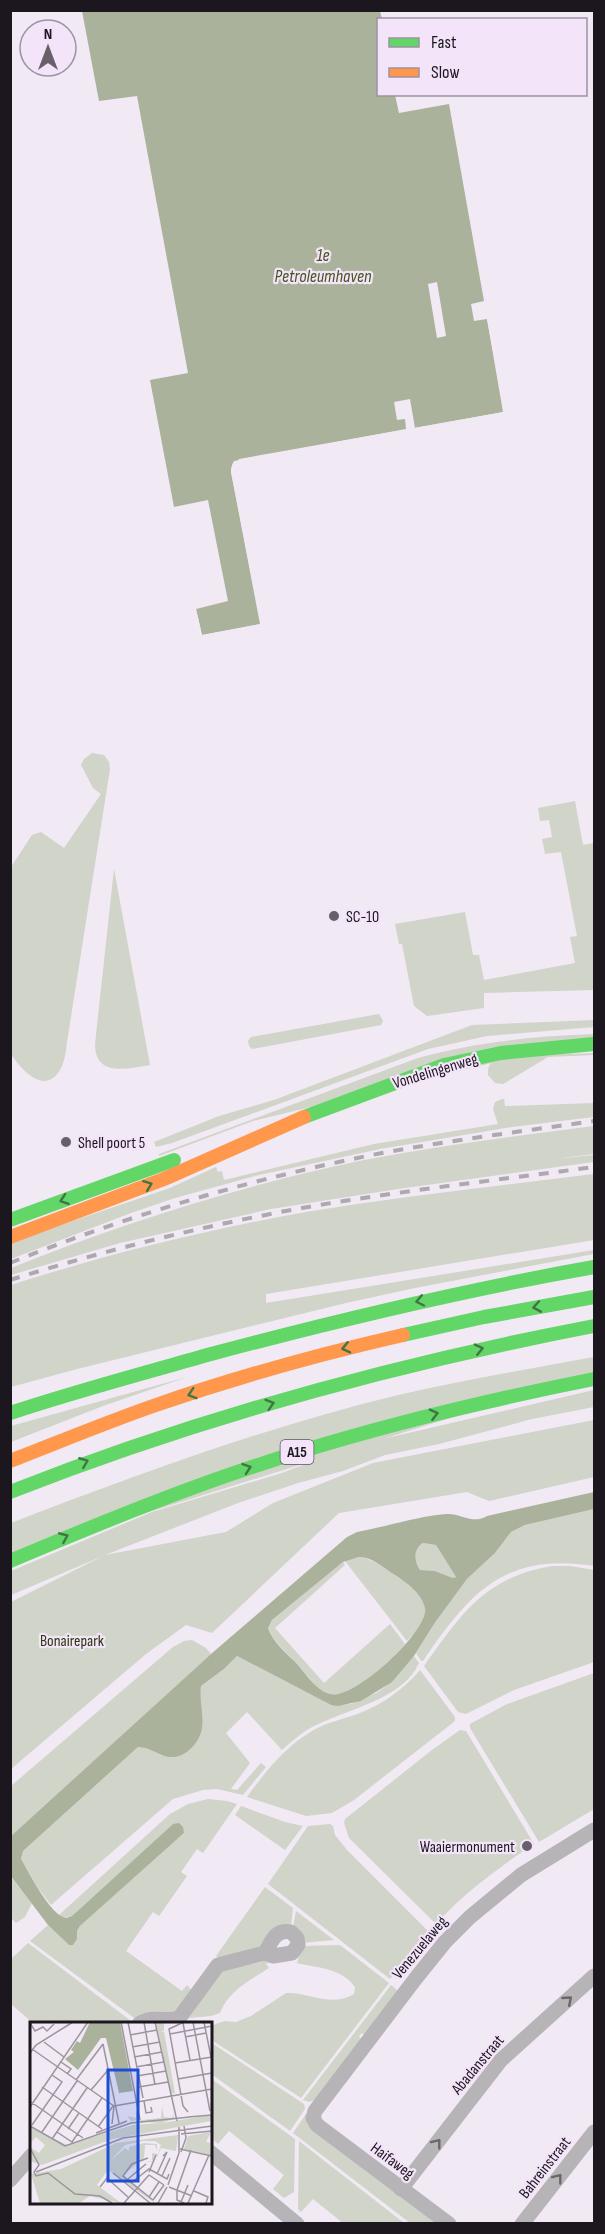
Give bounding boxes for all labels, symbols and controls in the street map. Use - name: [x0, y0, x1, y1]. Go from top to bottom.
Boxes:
- north arrow: [18, 18, 78, 78]
- legend: [377, 18, 587, 96]
- text: N: [44, 25, 52, 44]
- text: Fast: [431, 32, 457, 53]
- text: Slow: [431, 62, 460, 83]
- water label: 1e Petroleumhaven: [275, 245, 372, 287]
- place label: SC-10: [346, 908, 379, 927]
- marker: SC-10: [327, 909, 341, 923]
- street label: Vondelingenweg: [391, 1050, 480, 1093]
- place label: Shell poort 5: [78, 1134, 145, 1153]
- marker: Shell poort 5: [59, 1135, 73, 1149]
- one-way arrow: [143, 1180, 153, 1193]
- one-way arrow: [59, 1193, 69, 1206]
- one-way arrow: [415, 1293, 425, 1306]
- one-way arrow: [532, 1300, 542, 1312]
- one-way arrow: [342, 1341, 352, 1354]
- one-way arrow: [474, 1343, 484, 1356]
- one-way arrow: [187, 1386, 198, 1399]
- one-way arrow: [264, 1399, 275, 1411]
- one-way arrow: [429, 1409, 439, 1422]
- road number: A15: [280, 1440, 314, 1464]
- one-way arrow: [78, 1457, 89, 1469]
- one-way arrow: [241, 1463, 251, 1476]
- one-way arrow: [58, 1532, 69, 1544]
- park label: Bonairepark: [40, 1632, 104, 1651]
- place label: Waaiermonument: [420, 1838, 515, 1857]
- marker: Waaiermonument: [520, 1839, 534, 1853]
- street label: Venezuelaweg: [388, 1913, 452, 1983]
- one-way arrow: [561, 1996, 572, 2007]
- inset map: [30, 2022, 212, 2204]
- street label: Abadanstraat: [447, 2031, 509, 2099]
- street label: Bahreinstraat: [515, 2133, 575, 2203]
- street label: Haifaweg: [367, 2139, 418, 2184]
- one-way arrow: [430, 2139, 441, 2150]
- one-way arrow: [551, 2173, 562, 2184]

